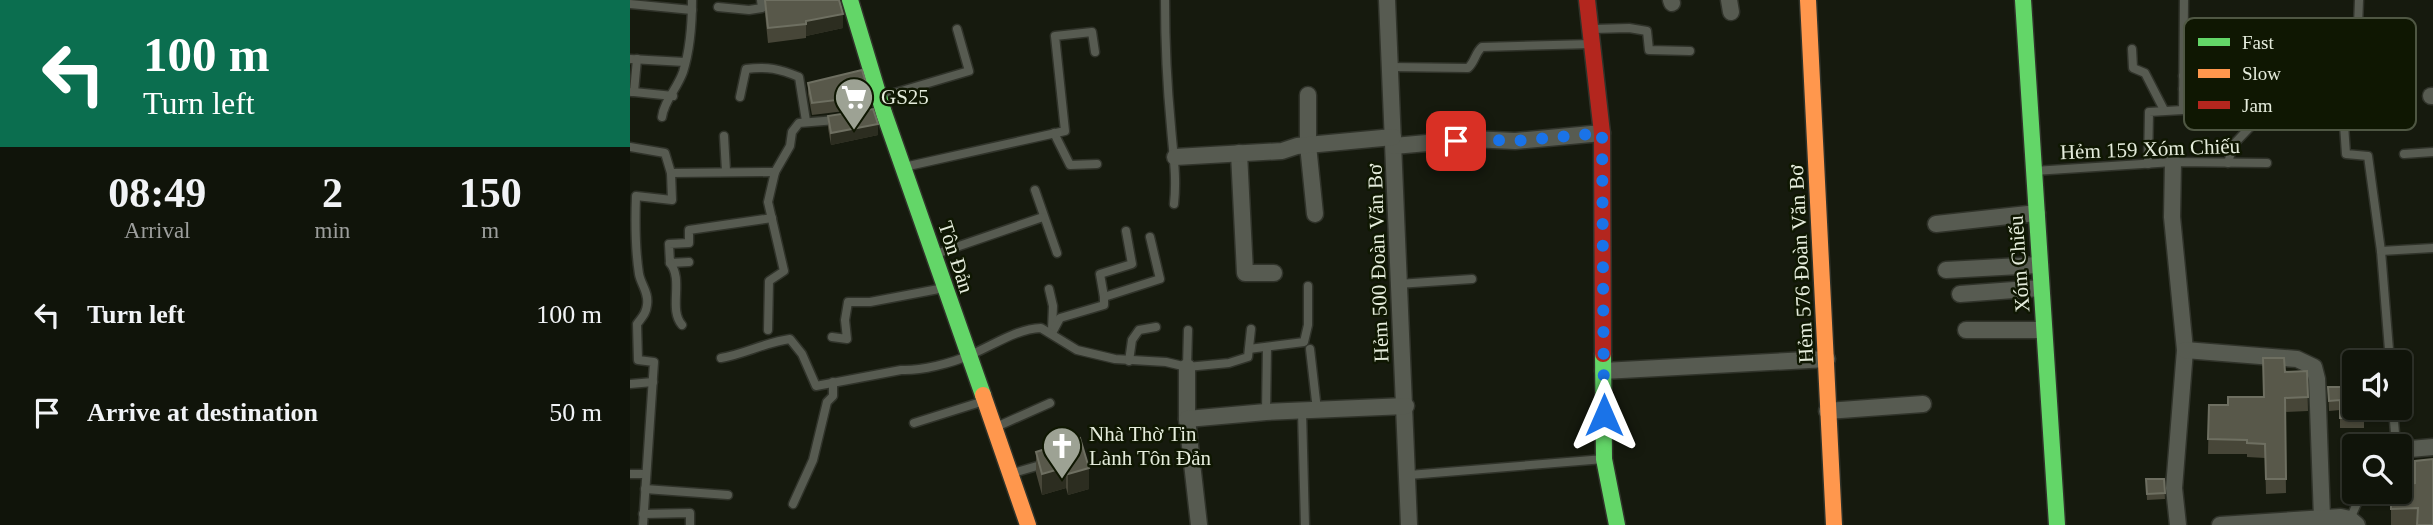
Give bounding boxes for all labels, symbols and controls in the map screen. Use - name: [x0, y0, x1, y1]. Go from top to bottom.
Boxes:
- legend: [2184, 18, 2416, 130]
- text: 100 m: [143, 27, 270, 82]
- icon: left: [28, 28, 119, 119]
- text: Fast: [2242, 32, 2274, 53]
- text: Slow: [2242, 63, 2281, 84]
- supermarket icon: GS25: [833, 76, 875, 131]
- text: Turn left: [143, 85, 255, 121]
- place label: GS25: [881, 85, 929, 109]
- text: Jam: [2242, 95, 2273, 116]
- pin: [1426, 111, 1486, 171]
- icon: arrive: [1437, 122, 1475, 160]
- street label: Hẻm 159 Xóm Chiếu: [2060, 134, 2241, 164]
- street label: Hẻm 500 Đoàn Văn Bơ: [1363, 162, 1393, 363]
- street label: Hẻm 576 Đoàn Văn Bơ: [1784, 163, 1818, 364]
- text: 08:49: [108, 170, 206, 216]
- text: 2: [322, 170, 343, 216]
- text: 150: [459, 170, 522, 216]
- street label: Xóm Chiếu: [2004, 214, 2034, 313]
- text: Arrival: [124, 218, 191, 243]
- text: min: [315, 218, 350, 243]
- text: m: [481, 218, 499, 243]
- street label: Tôn Đản: [933, 218, 979, 296]
- icon: left: [28, 296, 66, 334]
- text: Turn left: [87, 300, 185, 329]
- text: 100 m: [536, 300, 602, 329]
- map controls: [2342, 350, 2412, 504]
- button: sound: [2342, 350, 2412, 420]
- position arrow: [1567, 378, 1641, 452]
- icon: arrive: [28, 394, 66, 432]
- text: Arrive at destination: [87, 398, 318, 427]
- text: 50 m: [549, 398, 602, 427]
- place label: Nhà Thờ Tin Lành Tôn Đản: [1089, 422, 1212, 470]
- church icon: Nhà Thờ Tin Lành Tôn Đản: [1041, 425, 1083, 480]
- button: search: [2342, 434, 2412, 504]

